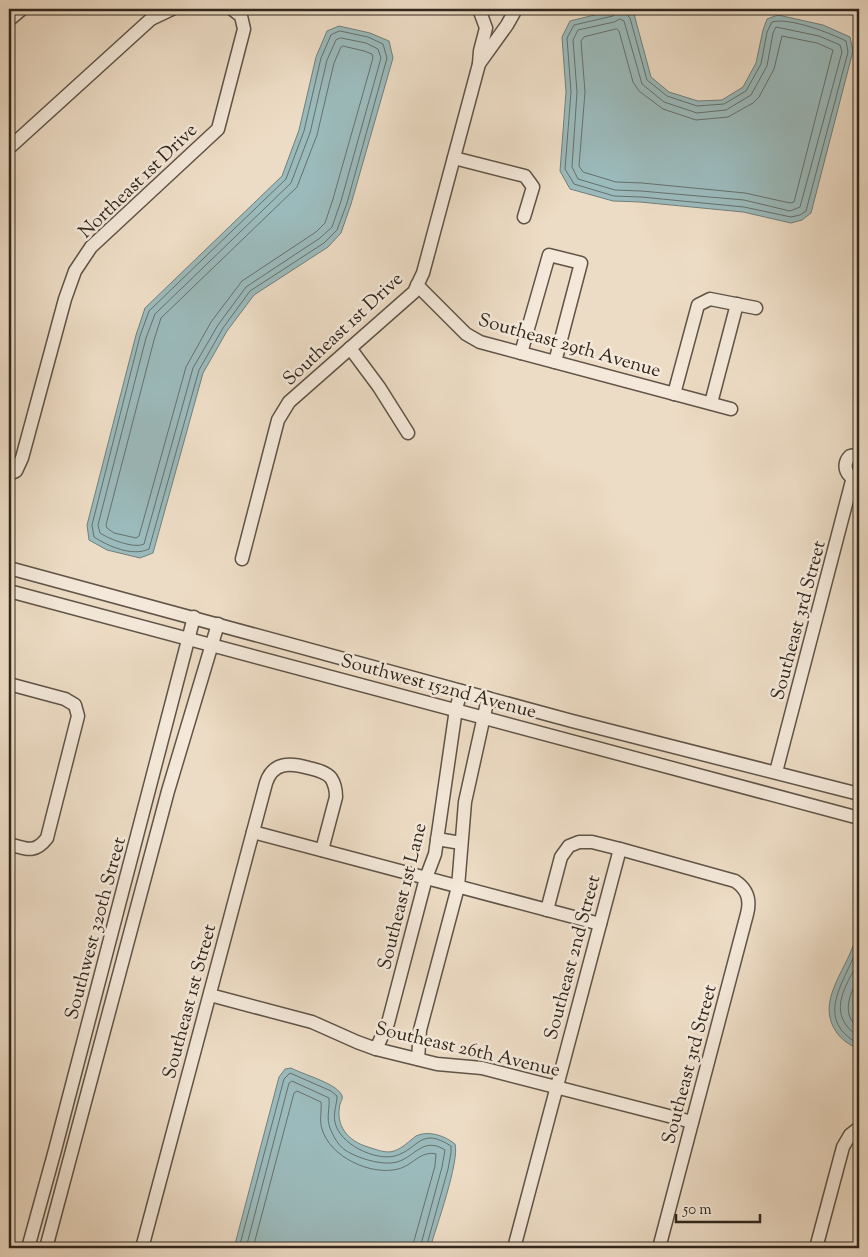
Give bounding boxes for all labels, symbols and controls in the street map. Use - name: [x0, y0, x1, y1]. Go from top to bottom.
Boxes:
- street label: Northeast 1st Drive: [73, 118, 204, 246]
- street label: Southeast 1st Drive: [277, 267, 410, 393]
- street label: Southeast 29th Avenue: [475, 307, 664, 385]
- street label: Southeast 3rd Street: [765, 537, 834, 703]
- street label: Southwest 152nd Avenue: [337, 648, 539, 727]
- street label: Southeast 1st Lane: [372, 820, 435, 973]
- street label: Southwest 320th Street: [59, 834, 134, 1023]
- street label: Southeast 2nd Street: [538, 872, 609, 1043]
- street label: Southeast 1st Street: [157, 921, 224, 1082]
- street label: Southeast 3rd Street: [656, 981, 725, 1147]
- street label: Southeast 26th Avenue: [372, 1016, 563, 1085]
- scale bar: [676, 1192, 759, 1224]
- text: 50 m: [682, 1200, 712, 1221]

